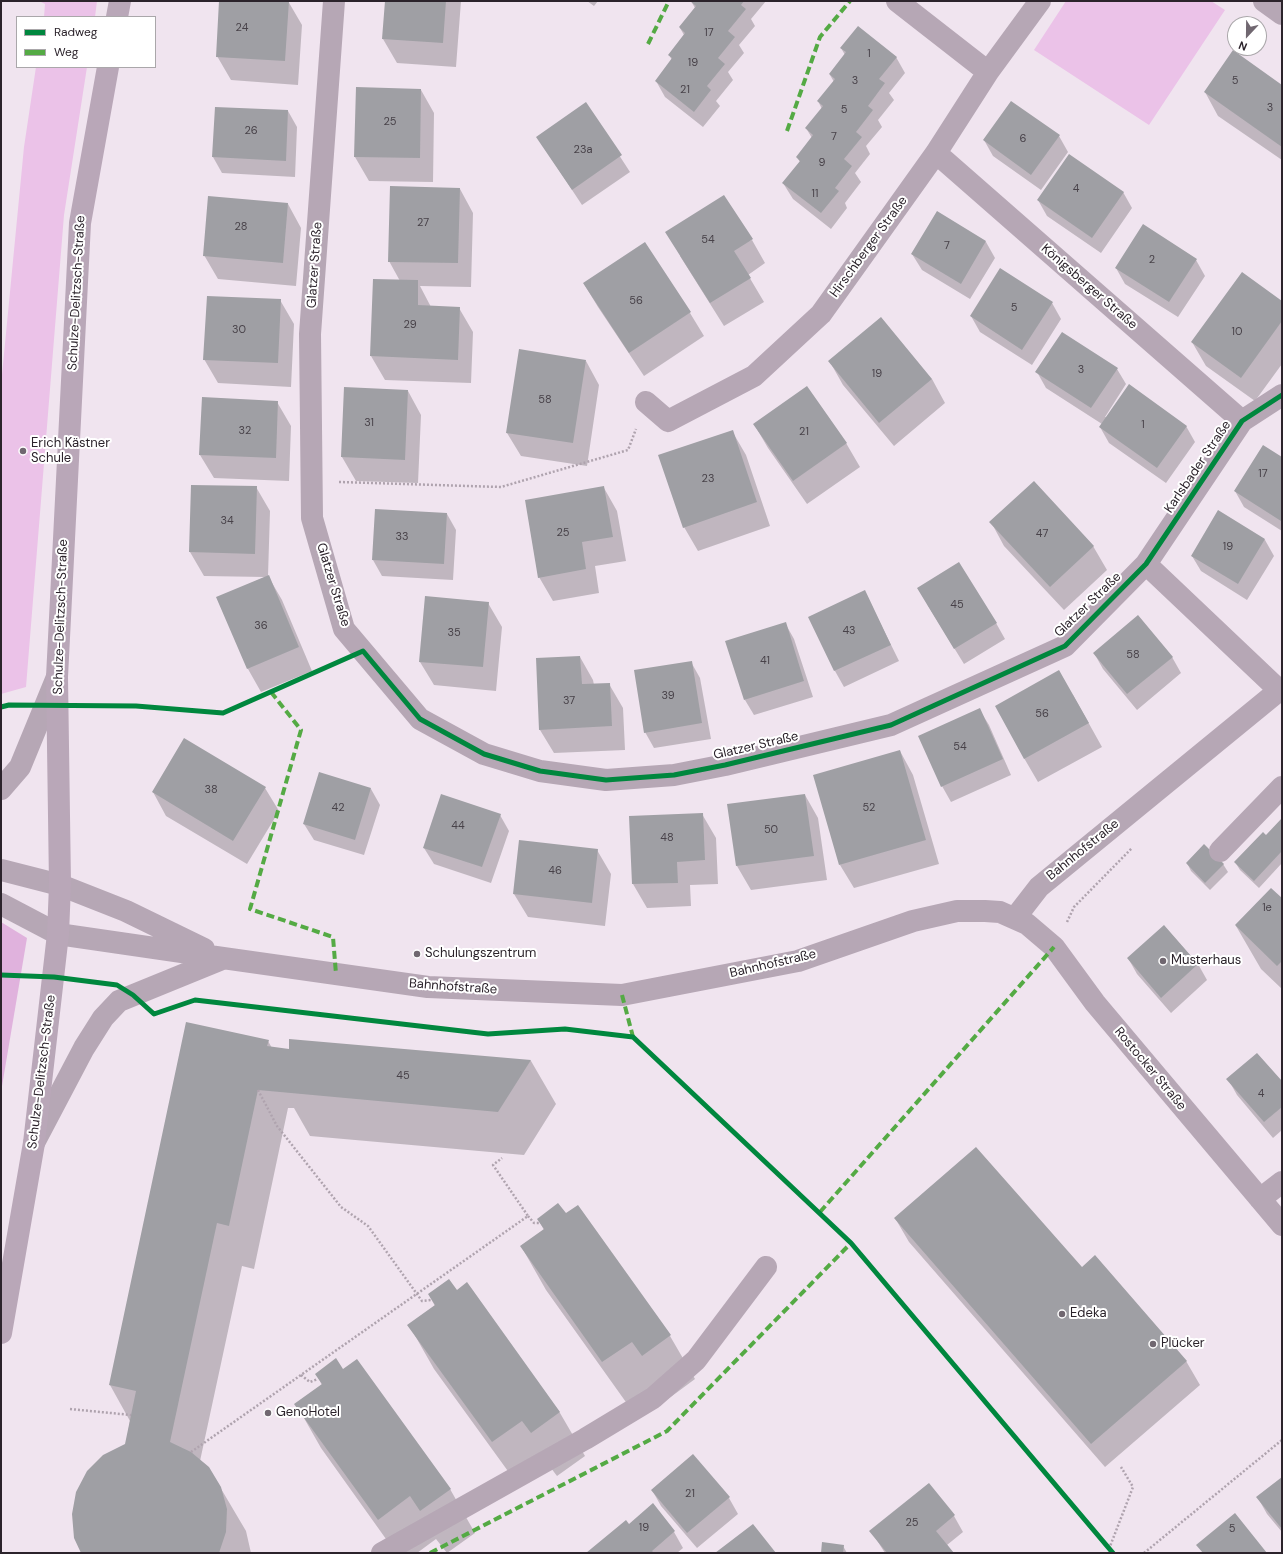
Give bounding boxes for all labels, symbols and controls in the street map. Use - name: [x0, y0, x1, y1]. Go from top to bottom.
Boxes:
- legend: [16, 16, 156, 68]
- north arrow: [1227, 16, 1267, 56]
- house number: 24: [236, 21, 248, 35]
- text: Radweg: [54, 24, 97, 40]
- house number: 17: [704, 26, 714, 40]
- text: N: [1237, 38, 1249, 54]
- text: Weg: [54, 44, 78, 60]
- house number: 1: [867, 47, 871, 61]
- house number: 19: [688, 56, 698, 70]
- house number: 3: [852, 74, 858, 88]
- house number: 5: [1232, 74, 1238, 88]
- house number: 21: [680, 83, 690, 97]
- house number: 3: [1267, 101, 1273, 115]
- house number: 5: [841, 103, 847, 117]
- house number: 25: [383, 115, 397, 129]
- house number: 26: [244, 124, 258, 138]
- house number: 7: [831, 130, 837, 144]
- house number: 6: [1020, 132, 1026, 146]
- house number: 23a: [574, 143, 592, 157]
- house number: 9: [819, 156, 825, 170]
- house number: 4: [1073, 182, 1079, 196]
- house number: 11: [812, 187, 818, 201]
- street label: Hirschberger Straße: [827, 193, 911, 301]
- street label: Schulze-Delitzsch-Straße: [65, 215, 89, 371]
- house number: 27: [417, 216, 429, 230]
- house number: 28: [235, 220, 247, 234]
- street label: Glatzer Straße: [304, 221, 326, 309]
- house number: 54: [701, 233, 715, 247]
- house number: 7: [944, 239, 950, 253]
- street label: Königsberger Straße: [1038, 241, 1140, 333]
- house number: 2: [1149, 253, 1155, 267]
- house number: 56: [629, 294, 643, 308]
- house number: 5: [1011, 301, 1017, 315]
- house number: 29: [403, 318, 417, 332]
- house number: 30: [232, 323, 246, 337]
- house number: 10: [1232, 325, 1242, 339]
- house number: 3: [1078, 363, 1084, 377]
- house number: 19: [872, 367, 882, 381]
- house number: 58: [538, 393, 552, 407]
- house number: 31: [364, 416, 374, 430]
- house number: 1: [1141, 418, 1145, 432]
- street label: Karlsbader Straße: [1161, 418, 1235, 516]
- house number: 32: [239, 424, 251, 438]
- house number: 21: [799, 425, 809, 439]
- place label: Erich Kästner Schule: [31, 436, 110, 467]
- marker: Erich Kästner Schule: [18, 446, 28, 456]
- house number: 17: [1258, 467, 1268, 481]
- house number: 23: [702, 472, 714, 486]
- house number: 34: [220, 514, 234, 528]
- house number: 25: [556, 526, 570, 540]
- house number: 47: [1036, 527, 1048, 541]
- house number: 33: [395, 530, 409, 544]
- street label: Schulze-Delitzsch-Straße: [50, 539, 72, 695]
- house number: 19: [1223, 540, 1233, 554]
- street label: Glatzer Straße: [313, 541, 353, 629]
- street label: Glatzer Straße: [1051, 569, 1125, 641]
- house number: 45: [950, 598, 964, 612]
- house number: 36: [254, 619, 268, 633]
- house number: 43: [842, 624, 856, 638]
- house number: 35: [447, 626, 461, 640]
- house number: 58: [1126, 648, 1140, 662]
- house number: 41: [760, 654, 770, 668]
- house number: 39: [661, 689, 675, 703]
- house number: 37: [563, 694, 575, 708]
- house number: 56: [1035, 707, 1049, 721]
- street label: Glatzer Straße: [712, 729, 800, 763]
- house number: 54: [953, 740, 967, 754]
- house number: 38: [204, 783, 218, 797]
- house number: 42: [331, 801, 345, 815]
- house number: 52: [863, 801, 875, 815]
- street label: Bahnhofstraße: [1044, 816, 1122, 884]
- house number: 44: [451, 819, 465, 833]
- house number: 50: [764, 823, 778, 837]
- house number: 48: [660, 831, 674, 845]
- house number: 46: [548, 864, 562, 878]
- house number: 1e: [1262, 901, 1272, 915]
- place label: Schulungszentrum: [425, 946, 536, 962]
- street label: Bahnhofstraße: [728, 946, 818, 982]
- marker: Schulungszentrum: [412, 949, 422, 959]
- place label: Musterhaus: [1171, 953, 1241, 969]
- marker: Musterhaus: [1158, 956, 1168, 966]
- street label: Bahnhofstraße: [408, 976, 498, 998]
- street label: Schulze-Delitzsch-Straße: [25, 994, 59, 1150]
- street label: Rostocker Straße: [1111, 1024, 1189, 1114]
- house number: 45: [396, 1069, 410, 1083]
- house number: 4: [1258, 1087, 1264, 1101]
- place label: Edeka: [1070, 1306, 1106, 1322]
- marker: Edeka: [1057, 1309, 1067, 1319]
- place label: Plücker: [1161, 1336, 1205, 1352]
- marker: Plücker: [1148, 1339, 1158, 1349]
- place label: GenoHotel: [276, 1405, 340, 1421]
- marker: GenoHotel: [263, 1408, 273, 1418]
- house number: 21: [685, 1487, 695, 1501]
- house number: 25: [905, 1516, 919, 1530]
- house number: 19: [639, 1521, 649, 1535]
- house number: 5: [1229, 1522, 1235, 1536]

